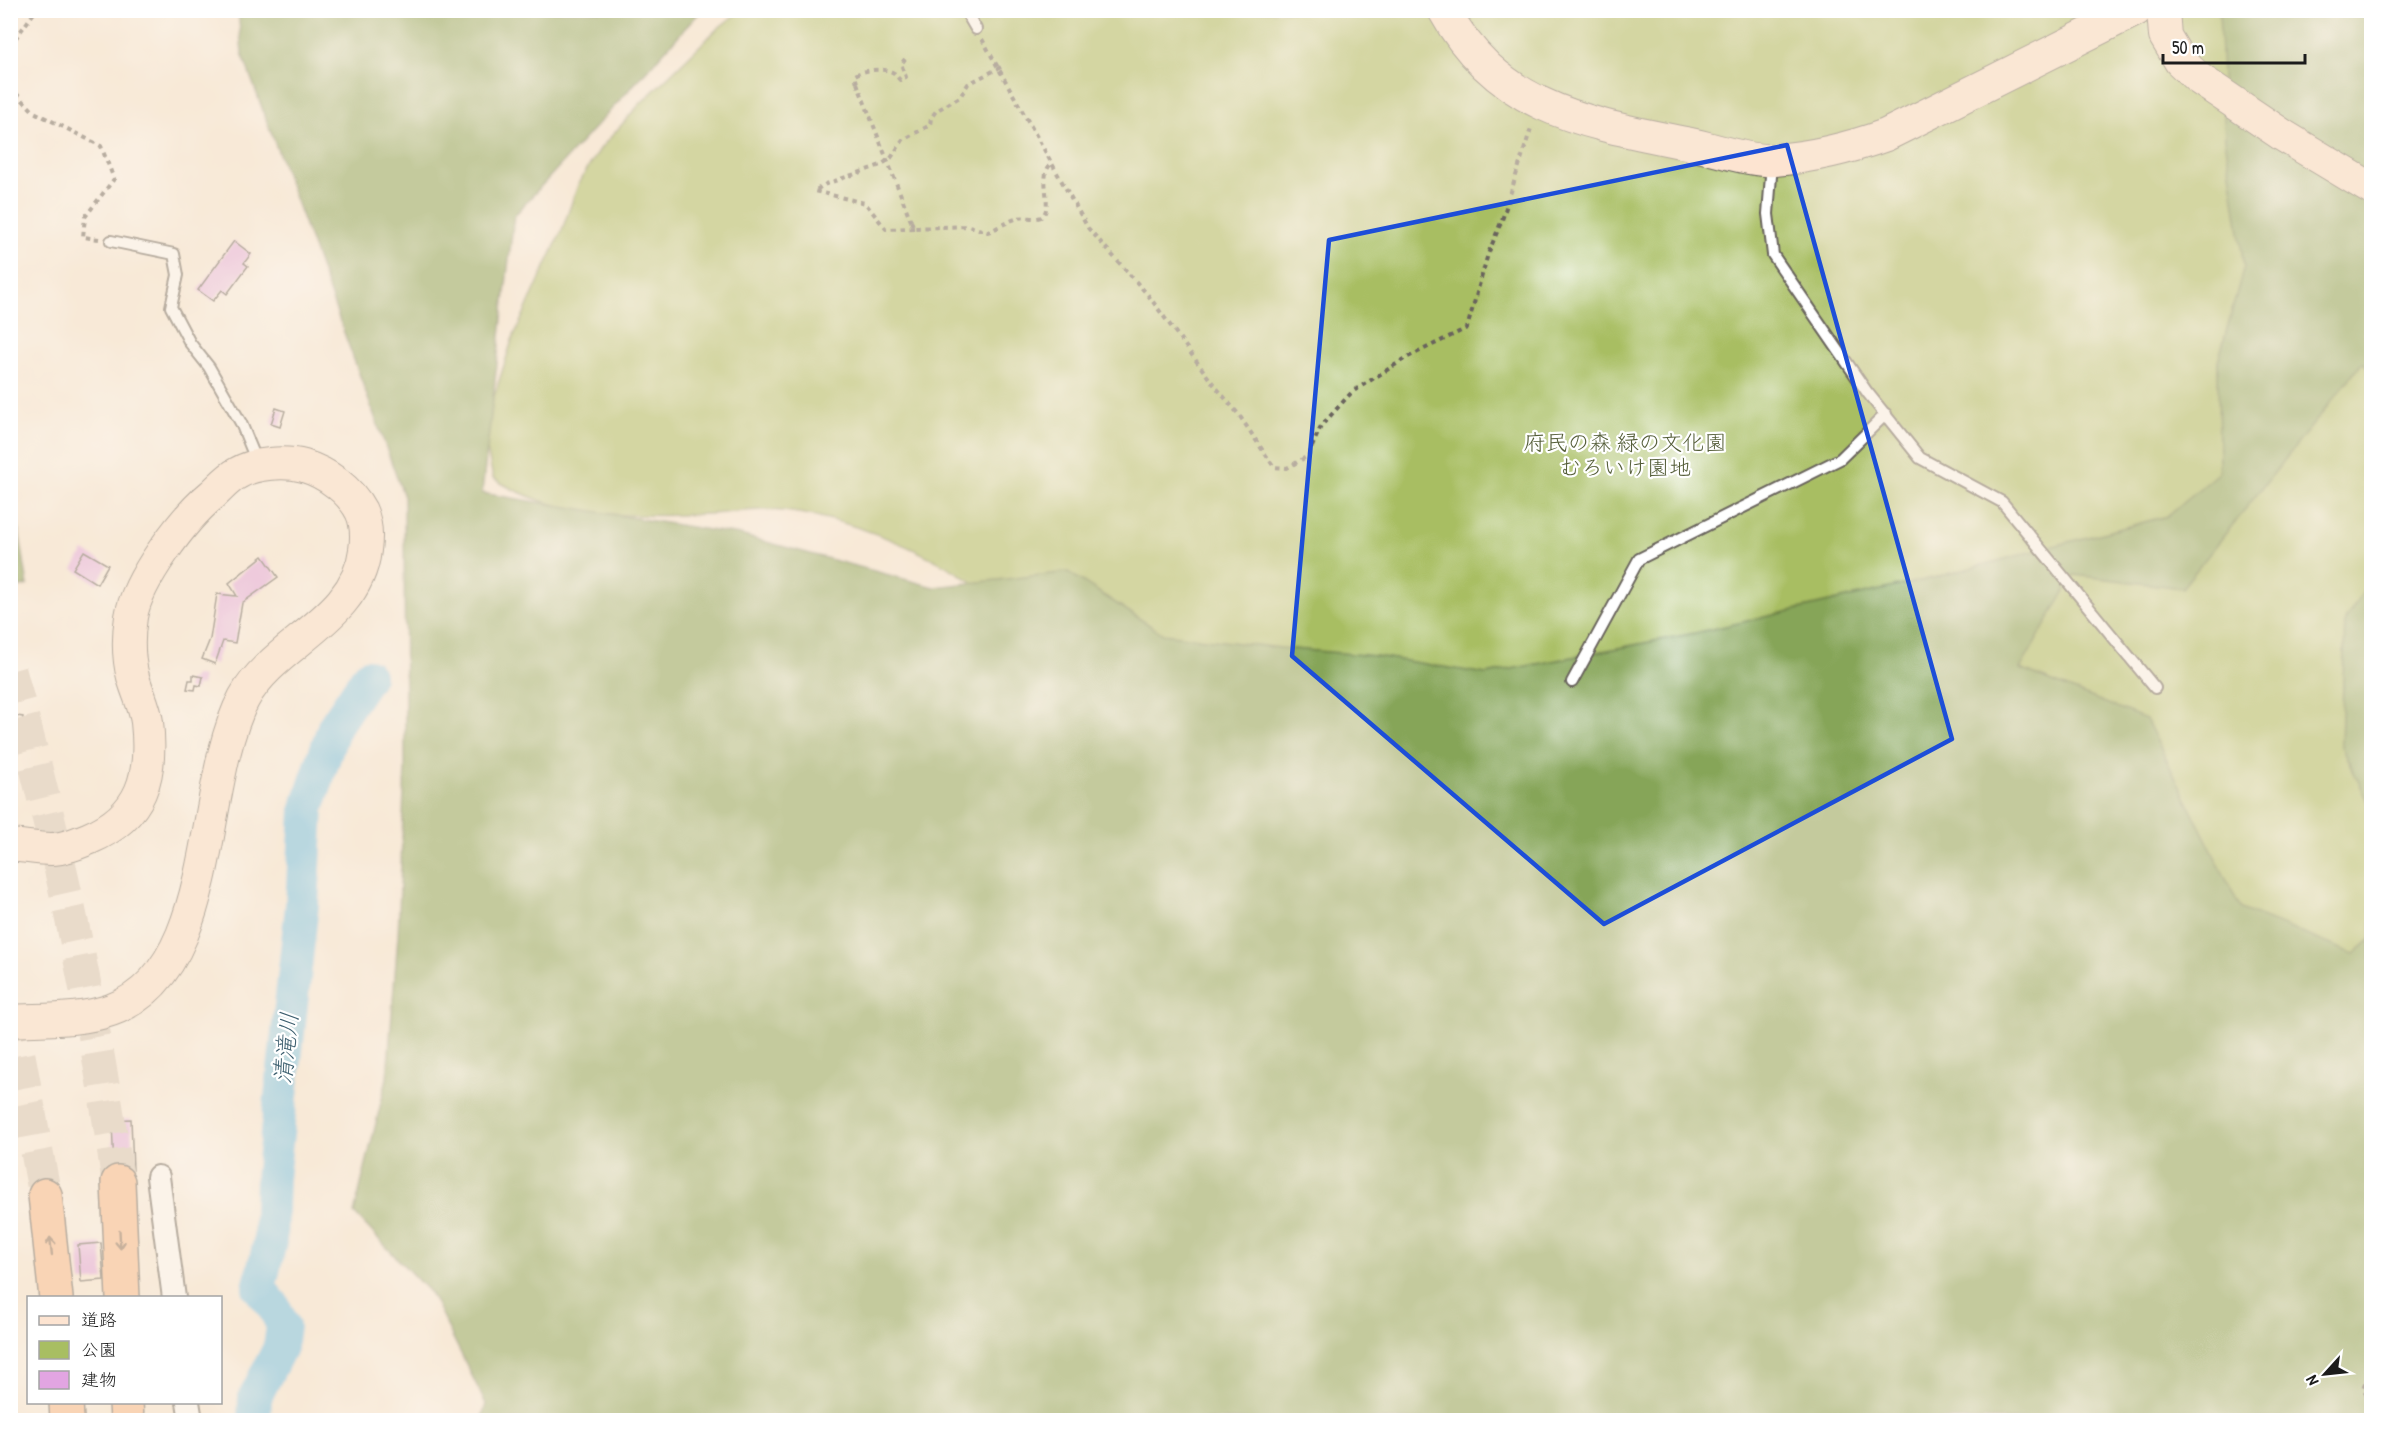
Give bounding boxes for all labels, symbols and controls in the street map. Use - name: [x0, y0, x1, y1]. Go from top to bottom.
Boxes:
- scale bar: [2163, 27, 2306, 65]
- text: 50 m: [2172, 35, 2204, 60]
- park label: 府民の森 緑の文化園 むろいけ園地: [1523, 427, 1727, 482]
- water label: 清滝川: [265, 1010, 305, 1085]
- one-way arrow: [115, 1229, 126, 1249]
- one-way arrow: [45, 1237, 56, 1257]
- legend: [27, 1296, 222, 1404]
- text: 道路: [81, 1307, 117, 1332]
- text: 公園: [81, 1337, 117, 1362]
- north arrow: [2295, 1344, 2355, 1404]
- text: 建物: [81, 1367, 117, 1392]
- text: N: [2300, 1372, 2323, 1390]

